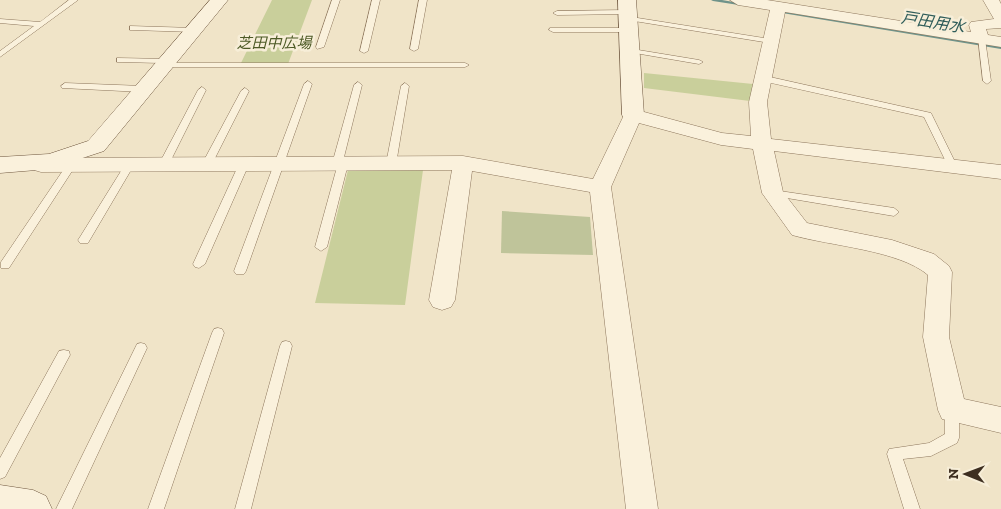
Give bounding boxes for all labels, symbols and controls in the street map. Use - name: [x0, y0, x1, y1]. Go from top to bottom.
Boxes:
- water label: 戸田用水: [900, 8, 968, 37]
- park label: 芝田中広場: [236, 34, 313, 52]
- north arrow: [941, 449, 991, 499]
- text: N: [945, 468, 962, 479]

